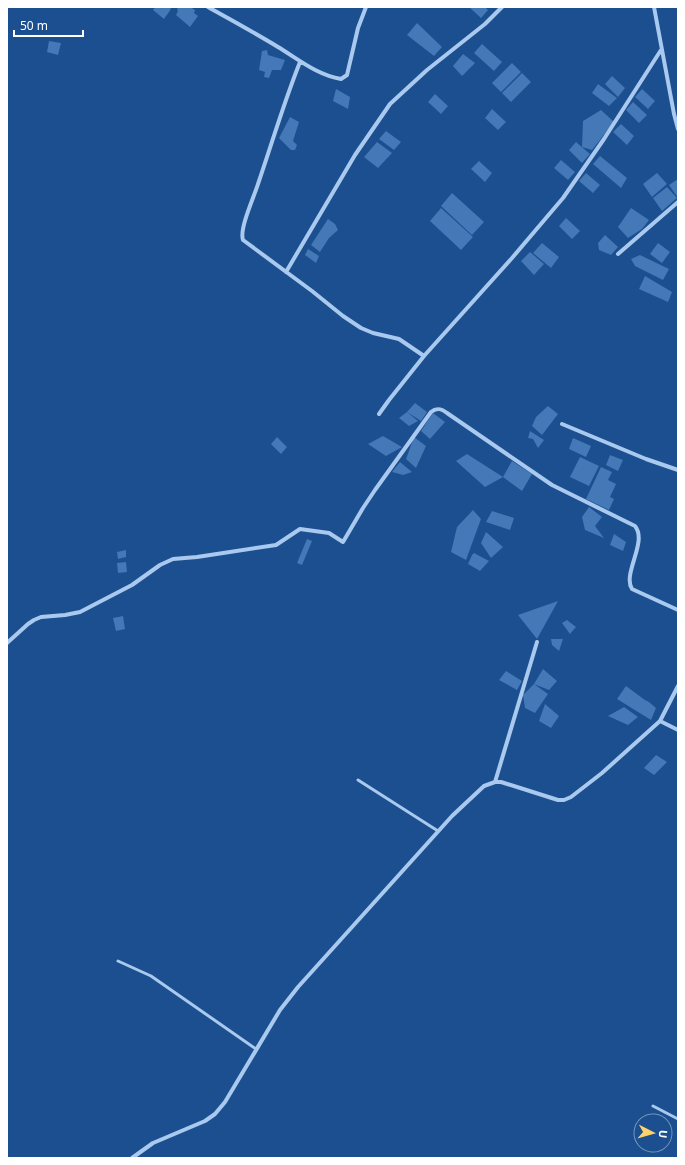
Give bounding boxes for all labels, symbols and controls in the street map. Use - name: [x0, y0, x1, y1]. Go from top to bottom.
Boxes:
- scale bar: [14, 12, 83, 38]
- text: 50 m: [20, 17, 48, 34]
- north arrow: [633, 1113, 673, 1153]
- text: U: [656, 1129, 671, 1139]

